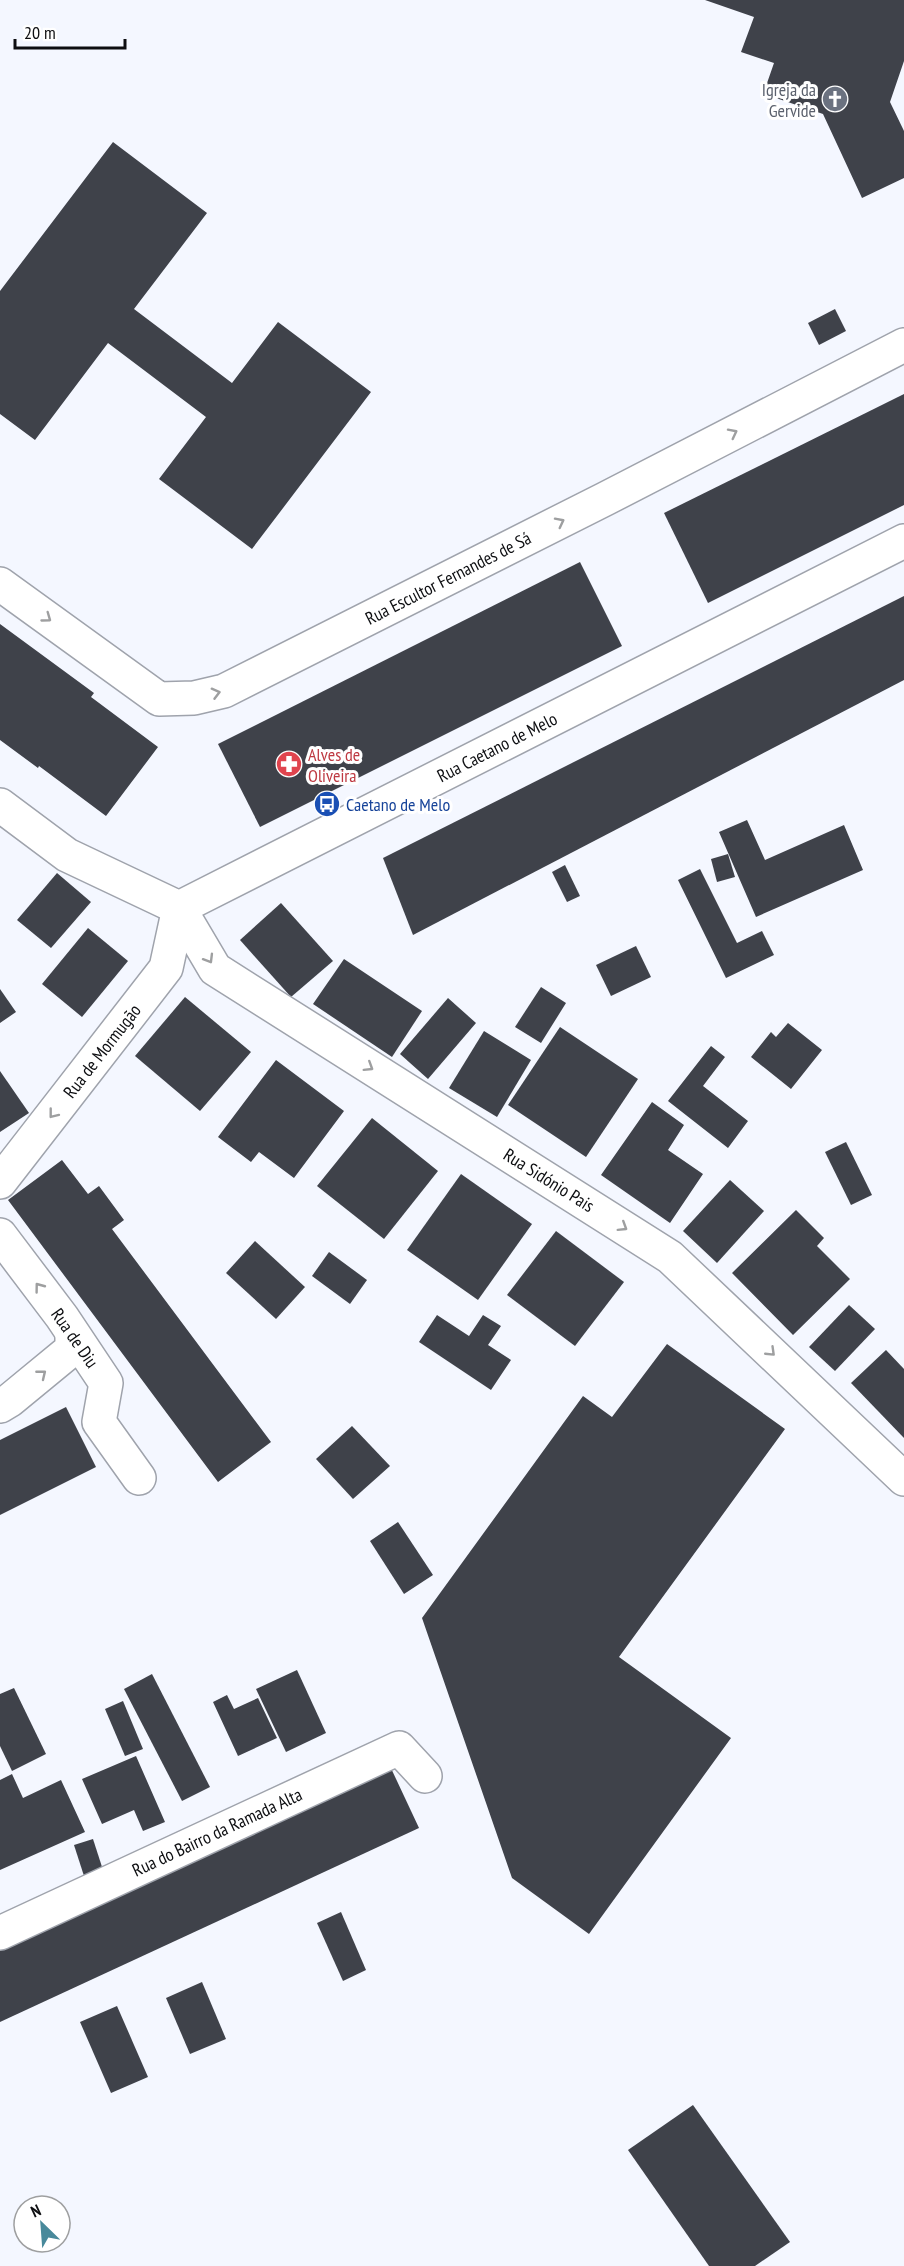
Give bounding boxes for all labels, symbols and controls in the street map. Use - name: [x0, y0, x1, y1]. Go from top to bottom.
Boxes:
- scale bar: [15, 12, 124, 50]
- text: 20 m: [24, 21, 56, 44]
- place label: Igreja da Gervide: [762, 78, 816, 122]
- church icon: Igreja da Gervide: [820, 84, 850, 114]
- one-way arrow: [727, 429, 737, 440]
- one-way arrow: [553, 518, 564, 529]
- street label: Rua Escultor Fernandes de Sá: [361, 526, 535, 630]
- one-way arrow: [41, 611, 52, 622]
- one-way arrow: [211, 687, 221, 700]
- street label: Rua Caetano de Melo: [433, 707, 561, 787]
- place label: Alves de Oliveira: [308, 743, 360, 787]
- pharmacy icon: Alves de Oliveira: [274, 749, 304, 779]
- bus stop icon: Caetano de Melo: [312, 789, 342, 819]
- place label: Caetano de Melo: [346, 793, 450, 816]
- one-way arrow: [201, 953, 213, 963]
- street label: Rua de Mormugão: [58, 999, 146, 1103]
- one-way arrow: [363, 1059, 373, 1071]
- one-way arrow: [49, 1107, 60, 1118]
- street label: Rua Sidónio Pais: [499, 1143, 599, 1217]
- one-way arrow: [617, 1219, 627, 1231]
- one-way arrow: [35, 1283, 46, 1294]
- street label: Rua de Diu: [46, 1304, 104, 1372]
- one-way arrow: [764, 1345, 775, 1356]
- one-way arrow: [35, 1370, 46, 1381]
- street label: Rua do Bairro da Ramada Alta: [128, 1783, 306, 1881]
- north arrow: [12, 2194, 72, 2254]
- text: N: [28, 2200, 44, 2221]

